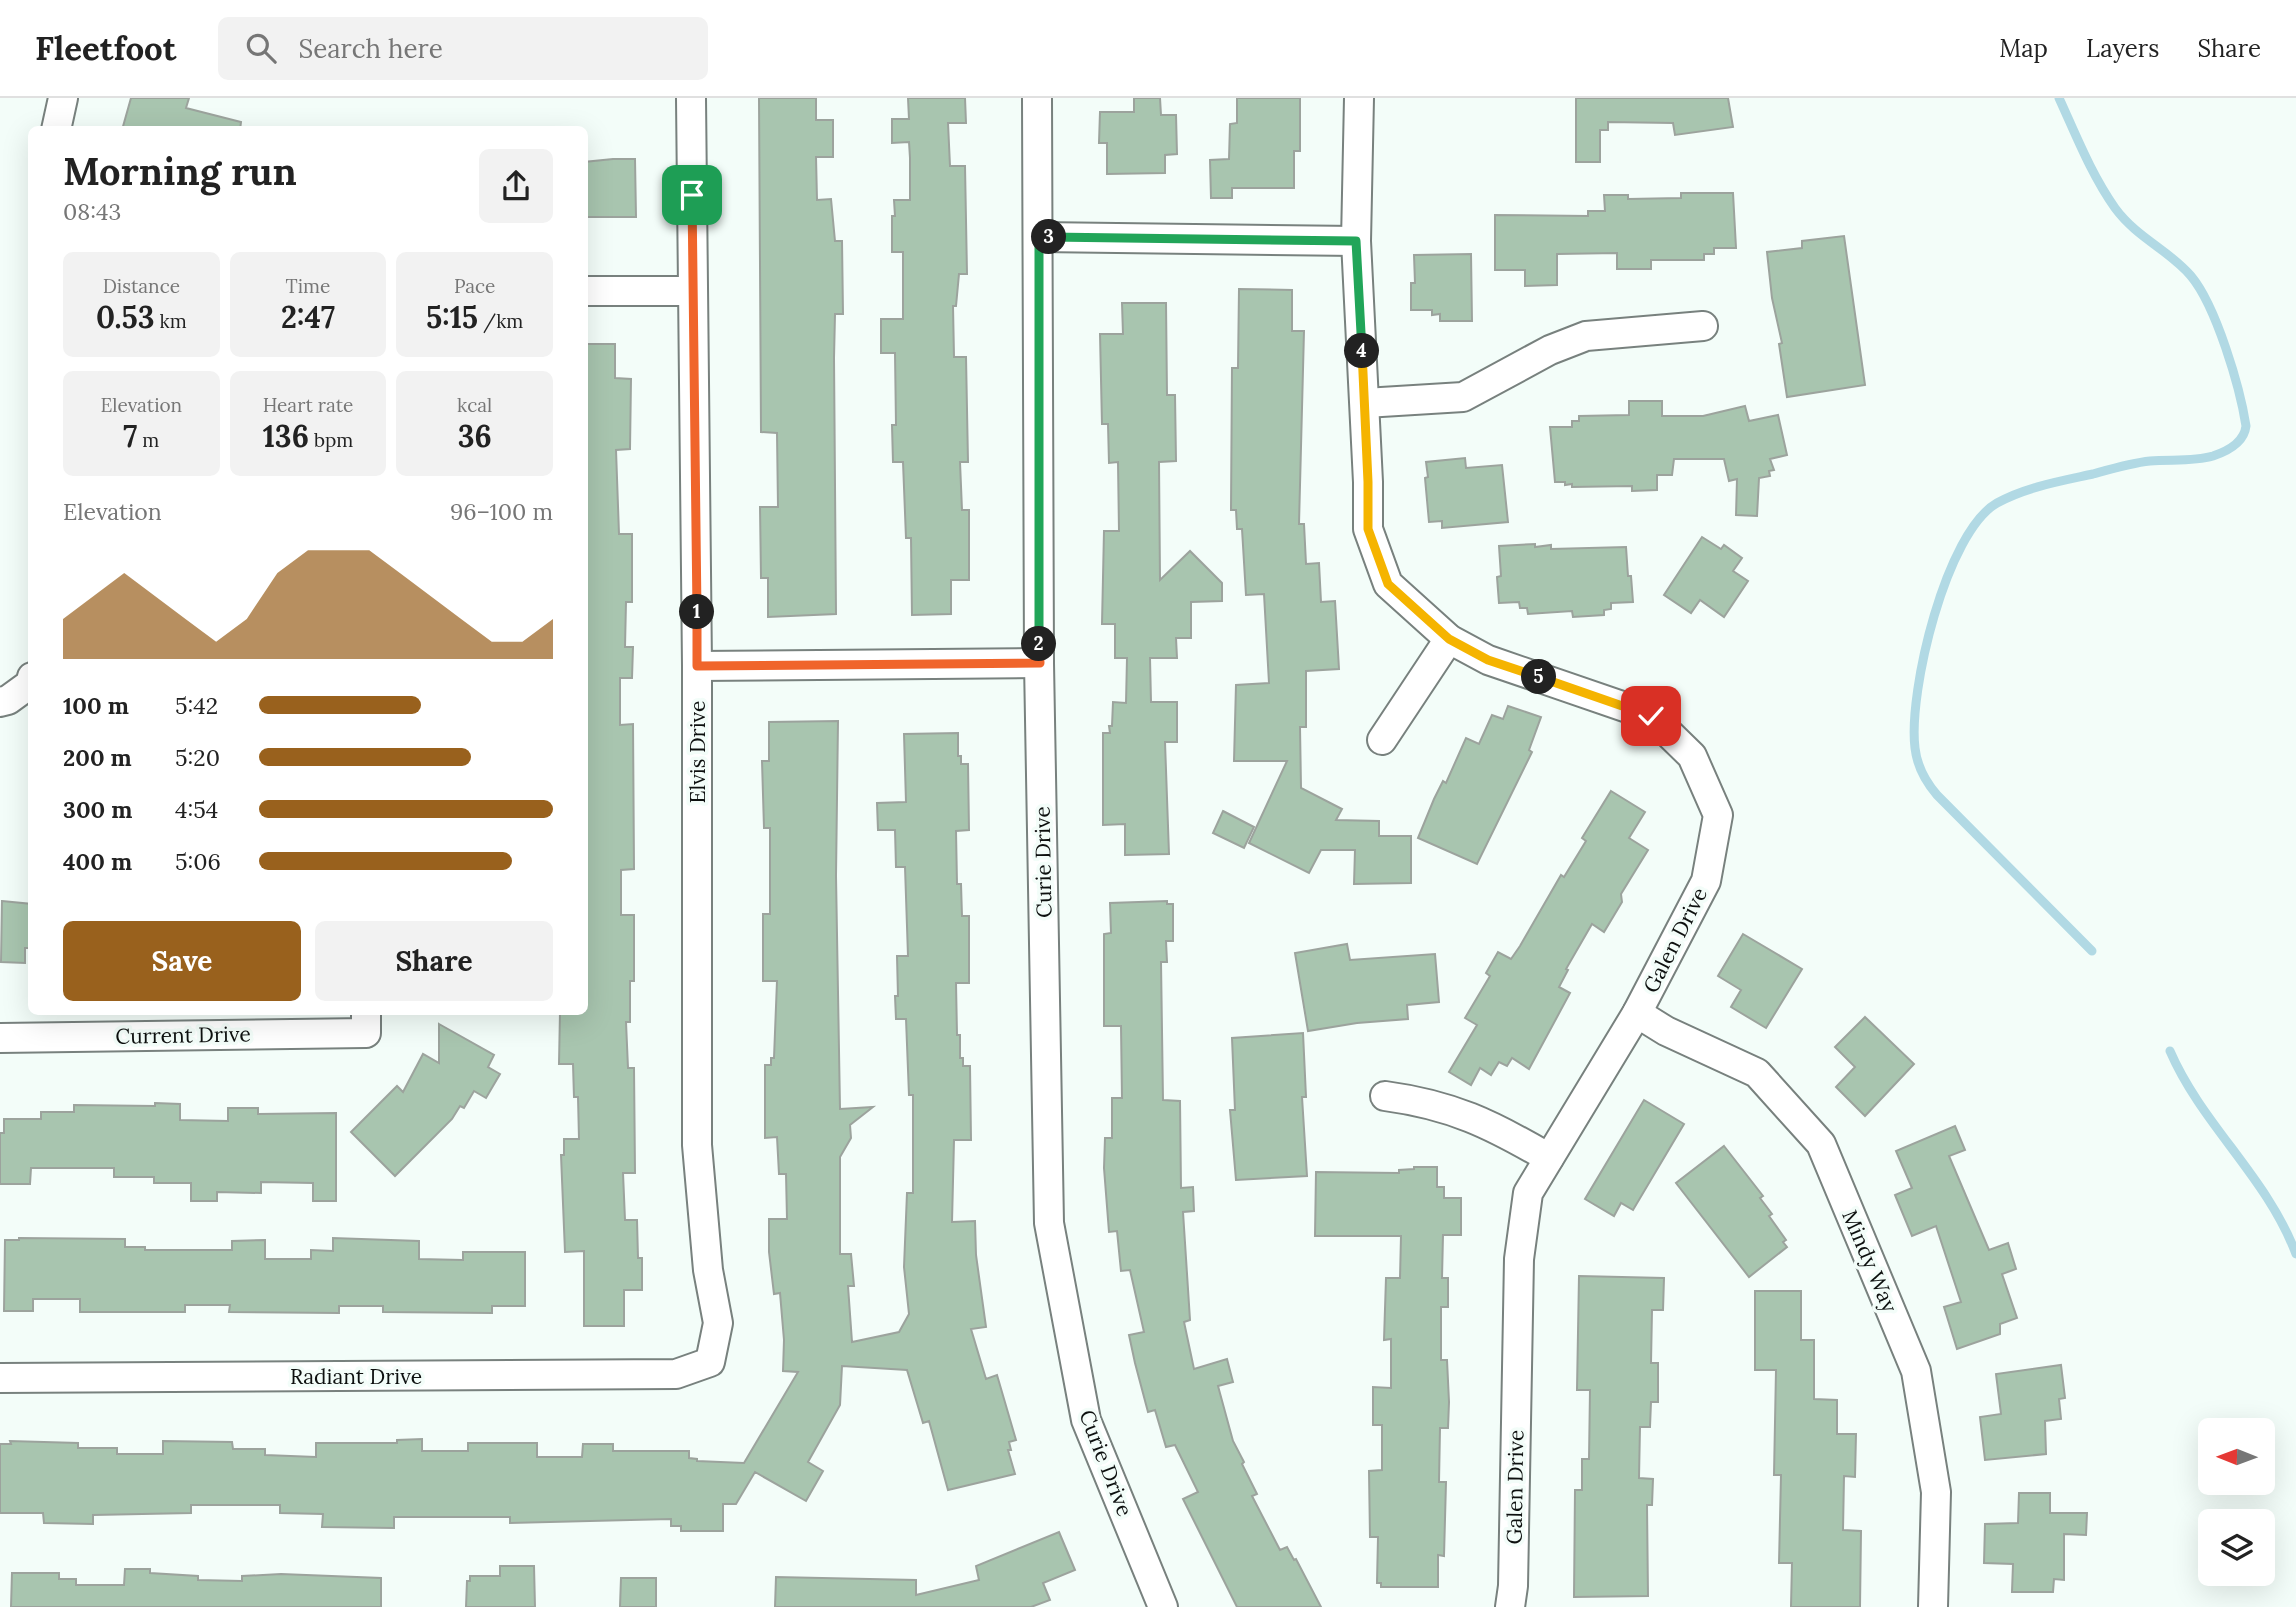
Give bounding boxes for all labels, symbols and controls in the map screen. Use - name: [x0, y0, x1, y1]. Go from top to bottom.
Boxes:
- search box: [218, 17, 708, 80]
- text: Fleetfoot: [35, 27, 176, 69]
- icon: search: [242, 29, 280, 67]
- text: Search here: [298, 32, 443, 65]
- text: Map: [1999, 33, 2048, 64]
- text: Layers: [2086, 33, 2159, 64]
- text: Share: [2197, 33, 2261, 64]
- text: Morning run: [63, 147, 297, 195]
- button: share: [479, 149, 553, 223]
- pin: [662, 165, 722, 225]
- icon: arrive: [673, 176, 711, 214]
- text: 08:43: [63, 197, 121, 226]
- pin: 3: [1032, 220, 1066, 254]
- text: 3: [1043, 224, 1054, 248]
- text: Distance: [103, 274, 180, 298]
- text: Time: [286, 274, 330, 298]
- text: Pace: [454, 274, 495, 298]
- text: 0.53: [96, 298, 155, 336]
- text: 2:47: [281, 298, 335, 336]
- text: 5:15: [426, 298, 478, 336]
- text: km: [155, 309, 187, 333]
- text: /km: [478, 309, 523, 333]
- pin: 4: [1344, 334, 1380, 368]
- text: 4: [1356, 338, 1367, 362]
- text: Elevation: [101, 393, 182, 417]
- text: Heart rate: [263, 393, 353, 417]
- text: kcal: [457, 393, 492, 417]
- text: 7: [123, 417, 137, 455]
- text: 136: [263, 417, 309, 455]
- text: 36: [458, 417, 492, 455]
- text: m: [137, 428, 159, 452]
- text: bpm: [309, 428, 353, 452]
- text: Elevation: [63, 497, 162, 526]
- text: 96–100 m: [450, 497, 553, 526]
- pin: 1: [680, 594, 714, 630]
- text: 1: [693, 599, 700, 623]
- pin: 2: [1021, 626, 1056, 662]
- text: 2: [1033, 631, 1044, 655]
- pin: 5: [1522, 660, 1556, 694]
- text: 5: [1533, 664, 1544, 688]
- pin: [1621, 686, 1681, 746]
- text: 100 m: [63, 691, 129, 720]
- text: 5:42: [175, 691, 218, 720]
- icon: check: [1632, 697, 1670, 735]
- street label: Elvis Drive: [684, 701, 711, 803]
- text: 200 m: [63, 743, 132, 772]
- text: 5:20: [175, 743, 220, 772]
- text: 300 m: [63, 795, 132, 824]
- text: 4:54: [175, 795, 218, 824]
- street label: Curie Drive: [1029, 806, 1057, 918]
- text: 400 m: [63, 847, 132, 876]
- text: 5:06: [175, 847, 221, 876]
- street label: Galen Drive: [1637, 883, 1713, 997]
- button: Save: [63, 921, 301, 1001]
- button: Share: [315, 921, 553, 1001]
- street label: Current Drive: [115, 1020, 251, 1050]
- street label: Mindy Way: [1836, 1206, 1904, 1316]
- street label: Radiant Drive: [290, 1363, 422, 1390]
- street label: Curie Drive: [1073, 1406, 1139, 1520]
- north arrow: [2198, 1418, 2275, 1494]
- map controls: [2198, 1418, 2275, 1586]
- street label: Galen Drive: [1501, 1429, 1529, 1545]
- button: layers: [2198, 1509, 2275, 1586]

